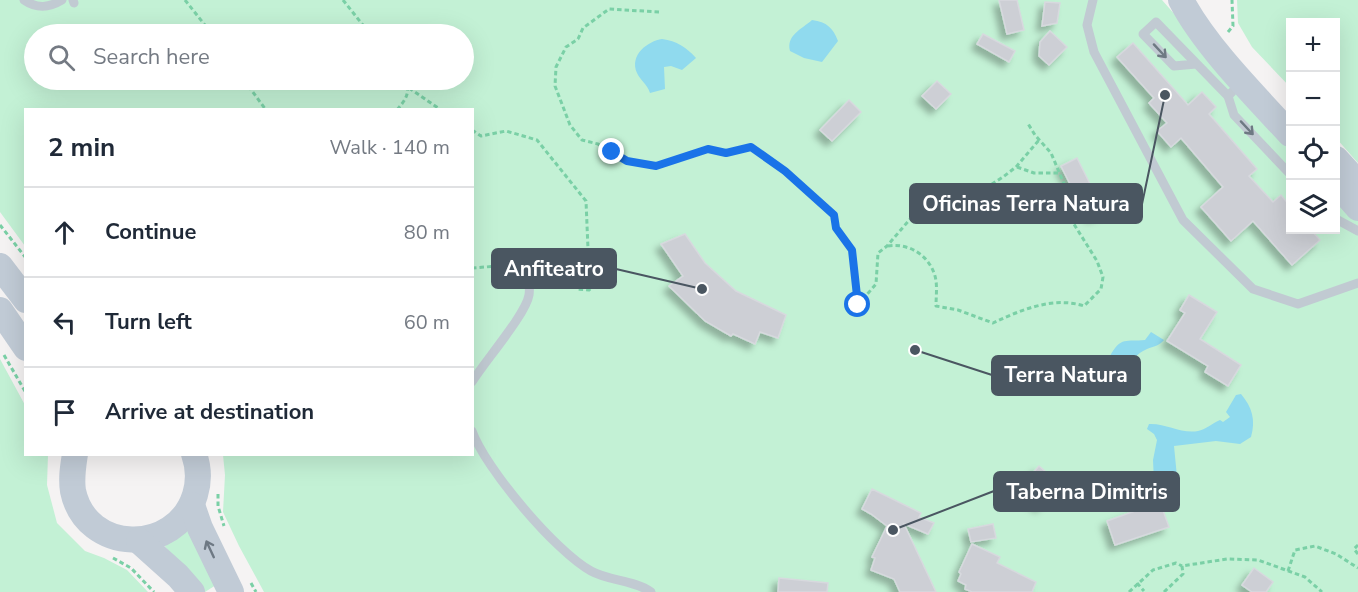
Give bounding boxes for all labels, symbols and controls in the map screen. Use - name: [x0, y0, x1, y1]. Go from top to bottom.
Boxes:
- map controls: [1286, 18, 1340, 234]
- button: +: [1286, 18, 1340, 72]
- search box: [24, 24, 474, 90]
- icon: search: [45, 41, 78, 74]
- text: Search here: [93, 42, 210, 72]
- one-way arrow: [1152, 44, 1167, 59]
- button: −: [1286, 72, 1340, 126]
- one-way arrow: [1240, 121, 1254, 136]
- button: locate: [1286, 126, 1340, 180]
- text: 2 min: [48, 130, 115, 165]
- text: Walk · 140 m: [330, 134, 450, 161]
- route end: [598, 138, 624, 164]
- button: layers: [1286, 180, 1340, 234]
- callout: Oficinas Terra Natura: [910, 184, 1142, 223]
- text: Oficinas Terra Natura: [922, 190, 1130, 218]
- icon: ahead: [48, 216, 81, 249]
- text: Continue: [105, 217, 196, 247]
- text: 80 m: [404, 219, 450, 246]
- callout: Anfiteatro: [492, 249, 616, 288]
- text: Anfiteatro: [504, 255, 604, 283]
- route start: [844, 291, 870, 317]
- icon: left: [48, 306, 81, 339]
- text: Turn left: [105, 307, 192, 337]
- text: 60 m: [404, 309, 450, 336]
- callout: Terra Natura: [992, 356, 1140, 395]
- text: Terra Natura: [1004, 361, 1128, 389]
- icon: arrive: [48, 396, 81, 429]
- text: Arrive at destination: [105, 397, 314, 427]
- callout: Taberna Dimitris: [994, 472, 1179, 511]
- text: Taberna Dimitris: [1006, 478, 1168, 506]
- one-way arrow: [203, 540, 215, 558]

